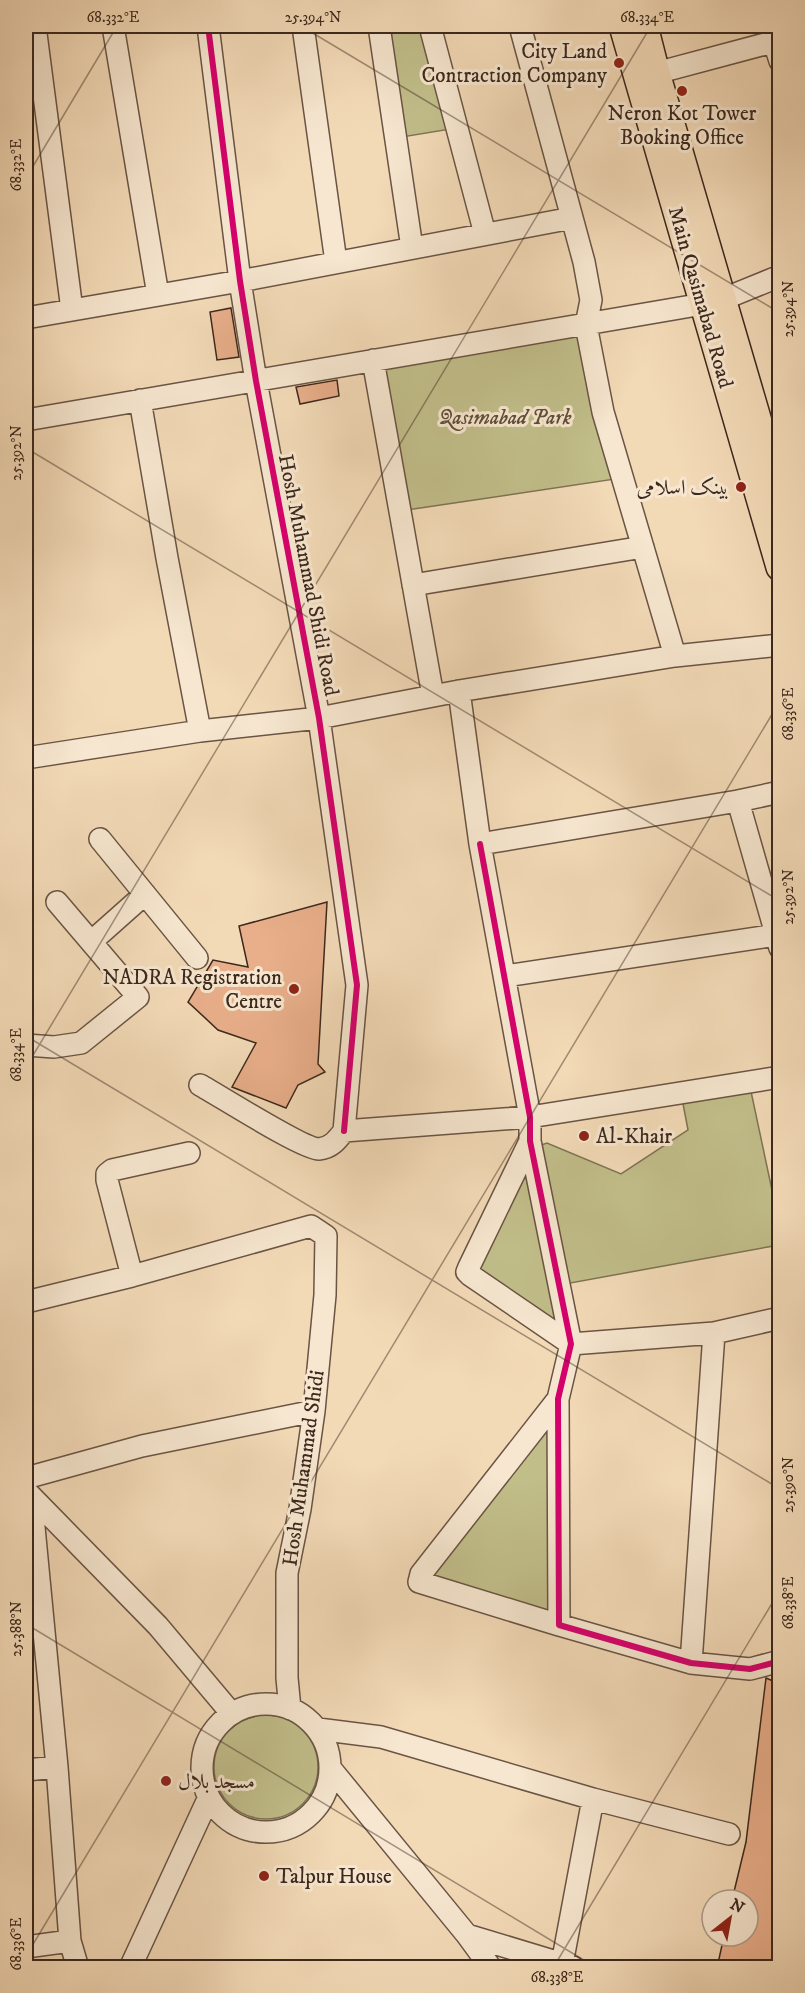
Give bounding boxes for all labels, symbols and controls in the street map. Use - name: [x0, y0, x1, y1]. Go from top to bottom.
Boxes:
- text: 68.332°E: [87, 8, 140, 27]
- text: 25.394°N: [285, 8, 341, 27]
- text: 68.334°E: [620, 8, 674, 27]
- place label: City Land Contraction Company: [421, 39, 608, 89]
- marker: City Land Contraction Company: [612, 56, 626, 70]
- marker: Neron Kot Tower Booking Office: [675, 84, 689, 98]
- place label: Neron Kot Tower Booking Office: [608, 101, 757, 151]
- text: 68.332°E: [7, 138, 26, 191]
- street label: Main Qasimabad Road: [662, 203, 739, 392]
- text: 25.394°N: [779, 281, 798, 337]
- park label: Qasimabad Park: [438, 405, 572, 431]
- text: 25.392°N: [7, 425, 26, 481]
- street label: Hosh Muhammad Shidi Road: [272, 452, 344, 699]
- place label: بینک اسلامی: [636, 475, 729, 501]
- marker: بینک اسلامی: [734, 480, 748, 494]
- text: 68.336°E: [779, 687, 798, 741]
- text: 25.392°N: [779, 869, 798, 925]
- place label: NADRA Registration Centre: [103, 965, 282, 1015]
- marker: NADRA Registration Centre: [287, 982, 301, 996]
- text: 68.334°E: [7, 1028, 26, 1082]
- place label: Al-Khair: [596, 1124, 672, 1150]
- marker: Al-Khair: [577, 1129, 591, 1143]
- street label: Hosh Muhammad Shidi: [277, 1368, 331, 1568]
- text: 25.390°N: [779, 1457, 798, 1513]
- text: 68.338°E: [779, 1576, 798, 1629]
- text: 25.388°N: [7, 1601, 26, 1657]
- place label: مسجد بلال: [178, 1769, 255, 1795]
- marker: مسجد بلال: [159, 1774, 173, 1788]
- place label: Talpur House: [276, 1864, 392, 1890]
- marker: Talpur House: [257, 1869, 271, 1883]
- north arrow: [700, 1888, 760, 1948]
- text: N: [726, 1894, 748, 1918]
- text: 68.336°E: [7, 1917, 26, 1971]
- text: 68.338°E: [531, 1968, 584, 1987]

